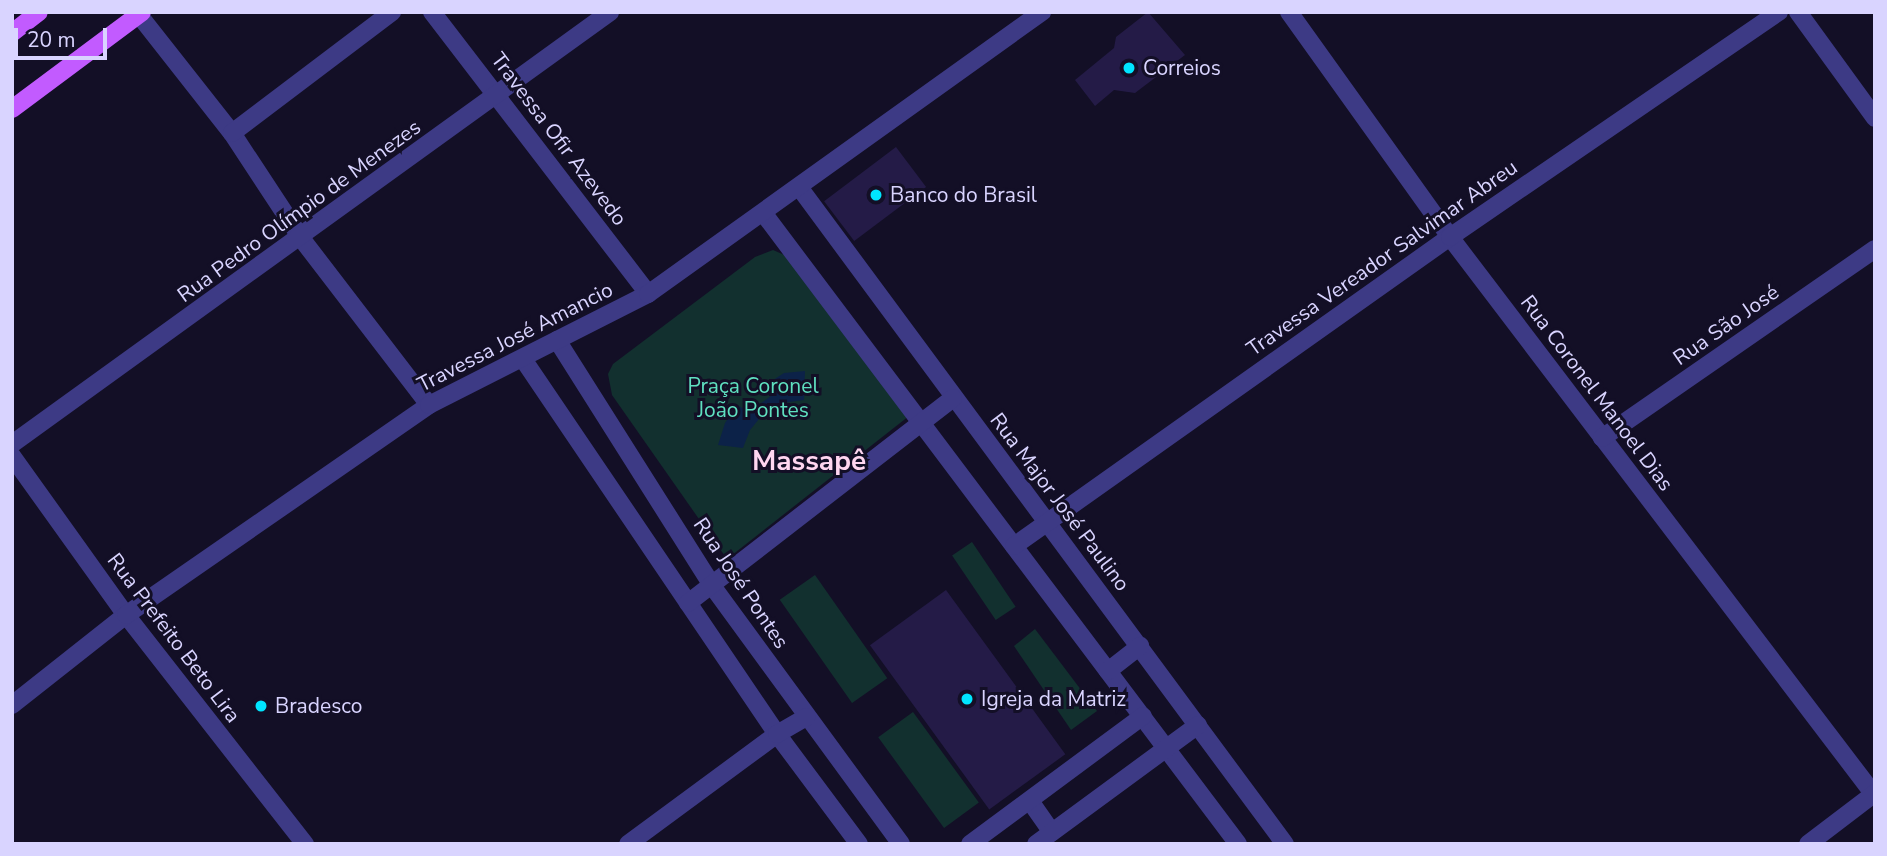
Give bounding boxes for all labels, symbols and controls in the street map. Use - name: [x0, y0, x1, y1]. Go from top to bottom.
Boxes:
- scale bar: [18, 14, 110, 58]
- text: 20 m: [27, 26, 76, 54]
- street label: Travessa Ofir Azevedo: [486, 47, 632, 231]
- place label: Correios: [1143, 55, 1221, 81]
- marker: Correios: [1121, 60, 1137, 76]
- street label: Rua Pedro Olímpio de Menezes: [173, 114, 425, 308]
- street label: Travessa Vereador Salvimar Abreu: [1242, 155, 1522, 361]
- place label: Banco do Brasil: [890, 182, 1037, 208]
- marker: Banco do Brasil: [868, 187, 884, 203]
- street label: Travessa José Amancio: [413, 277, 617, 397]
- street label: Rua São José: [1668, 279, 1784, 371]
- street label: Rua Coronel Manoel Dias: [1515, 290, 1679, 496]
- park label: Praça Coronel João Pontes: [687, 373, 819, 423]
- street label: Rua Major José Paulino: [985, 408, 1135, 596]
- district label: Massapê: [752, 444, 866, 478]
- street label: Rua José Pontes: [688, 513, 794, 653]
- street label: Rua Prefeito Beto Lira: [102, 548, 246, 728]
- place label: Igreja da Matriz: [981, 686, 1126, 712]
- marker: Igreja da Matriz: [959, 691, 975, 707]
- place label: Bradesco: [275, 693, 362, 719]
- marker: Bradesco: [253, 698, 269, 714]

